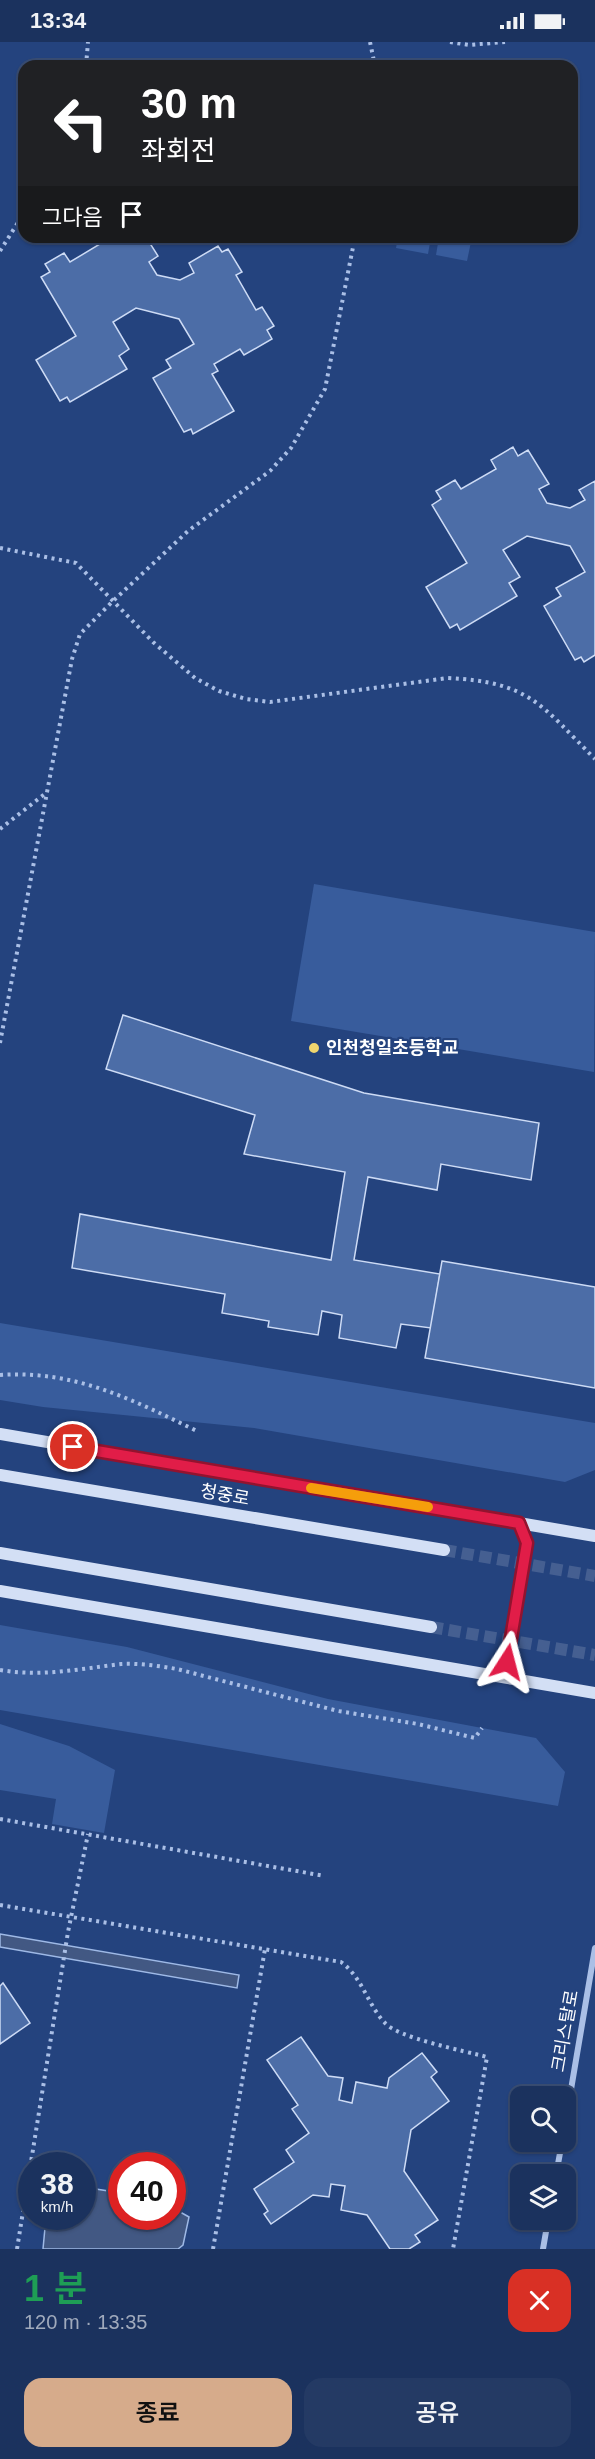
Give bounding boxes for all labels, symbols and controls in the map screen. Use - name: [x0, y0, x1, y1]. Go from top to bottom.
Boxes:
- text: 13:34: [30, 8, 86, 33]
- text: 30 m: [141, 80, 237, 127]
- icon: left: [42, 84, 120, 162]
- text: 좌회전: [141, 136, 216, 166]
- icon: arrive: [115, 198, 148, 231]
- text: 그다음: [42, 205, 103, 230]
- place label: 인천청일초등학교: [326, 1038, 458, 1058]
- marker: 인천청일초등학교: [307, 1041, 321, 1055]
- pin: [47, 1421, 98, 1472]
- icon: arrive: [56, 1430, 89, 1463]
- street label: 청중로: [199, 1481, 251, 1509]
- position arrow: [475, 1630, 539, 1694]
- street label: 크리스탈로: [548, 1988, 582, 2074]
- map controls: [510, 2086, 576, 2230]
- button: search: [510, 2086, 576, 2152]
- speed limit sign: 40: [108, 2152, 186, 2230]
- button: layers: [510, 2164, 576, 2230]
- text: 38: [40, 2167, 74, 2200]
- text: km/h: [41, 2198, 73, 2215]
- text: 1 분: [24, 2268, 87, 2309]
- button: close: [508, 2269, 571, 2332]
- text: 120 m · 13:35: [24, 2311, 147, 2333]
- button: 종료: [24, 2378, 292, 2447]
- button: 공유: [304, 2378, 571, 2447]

